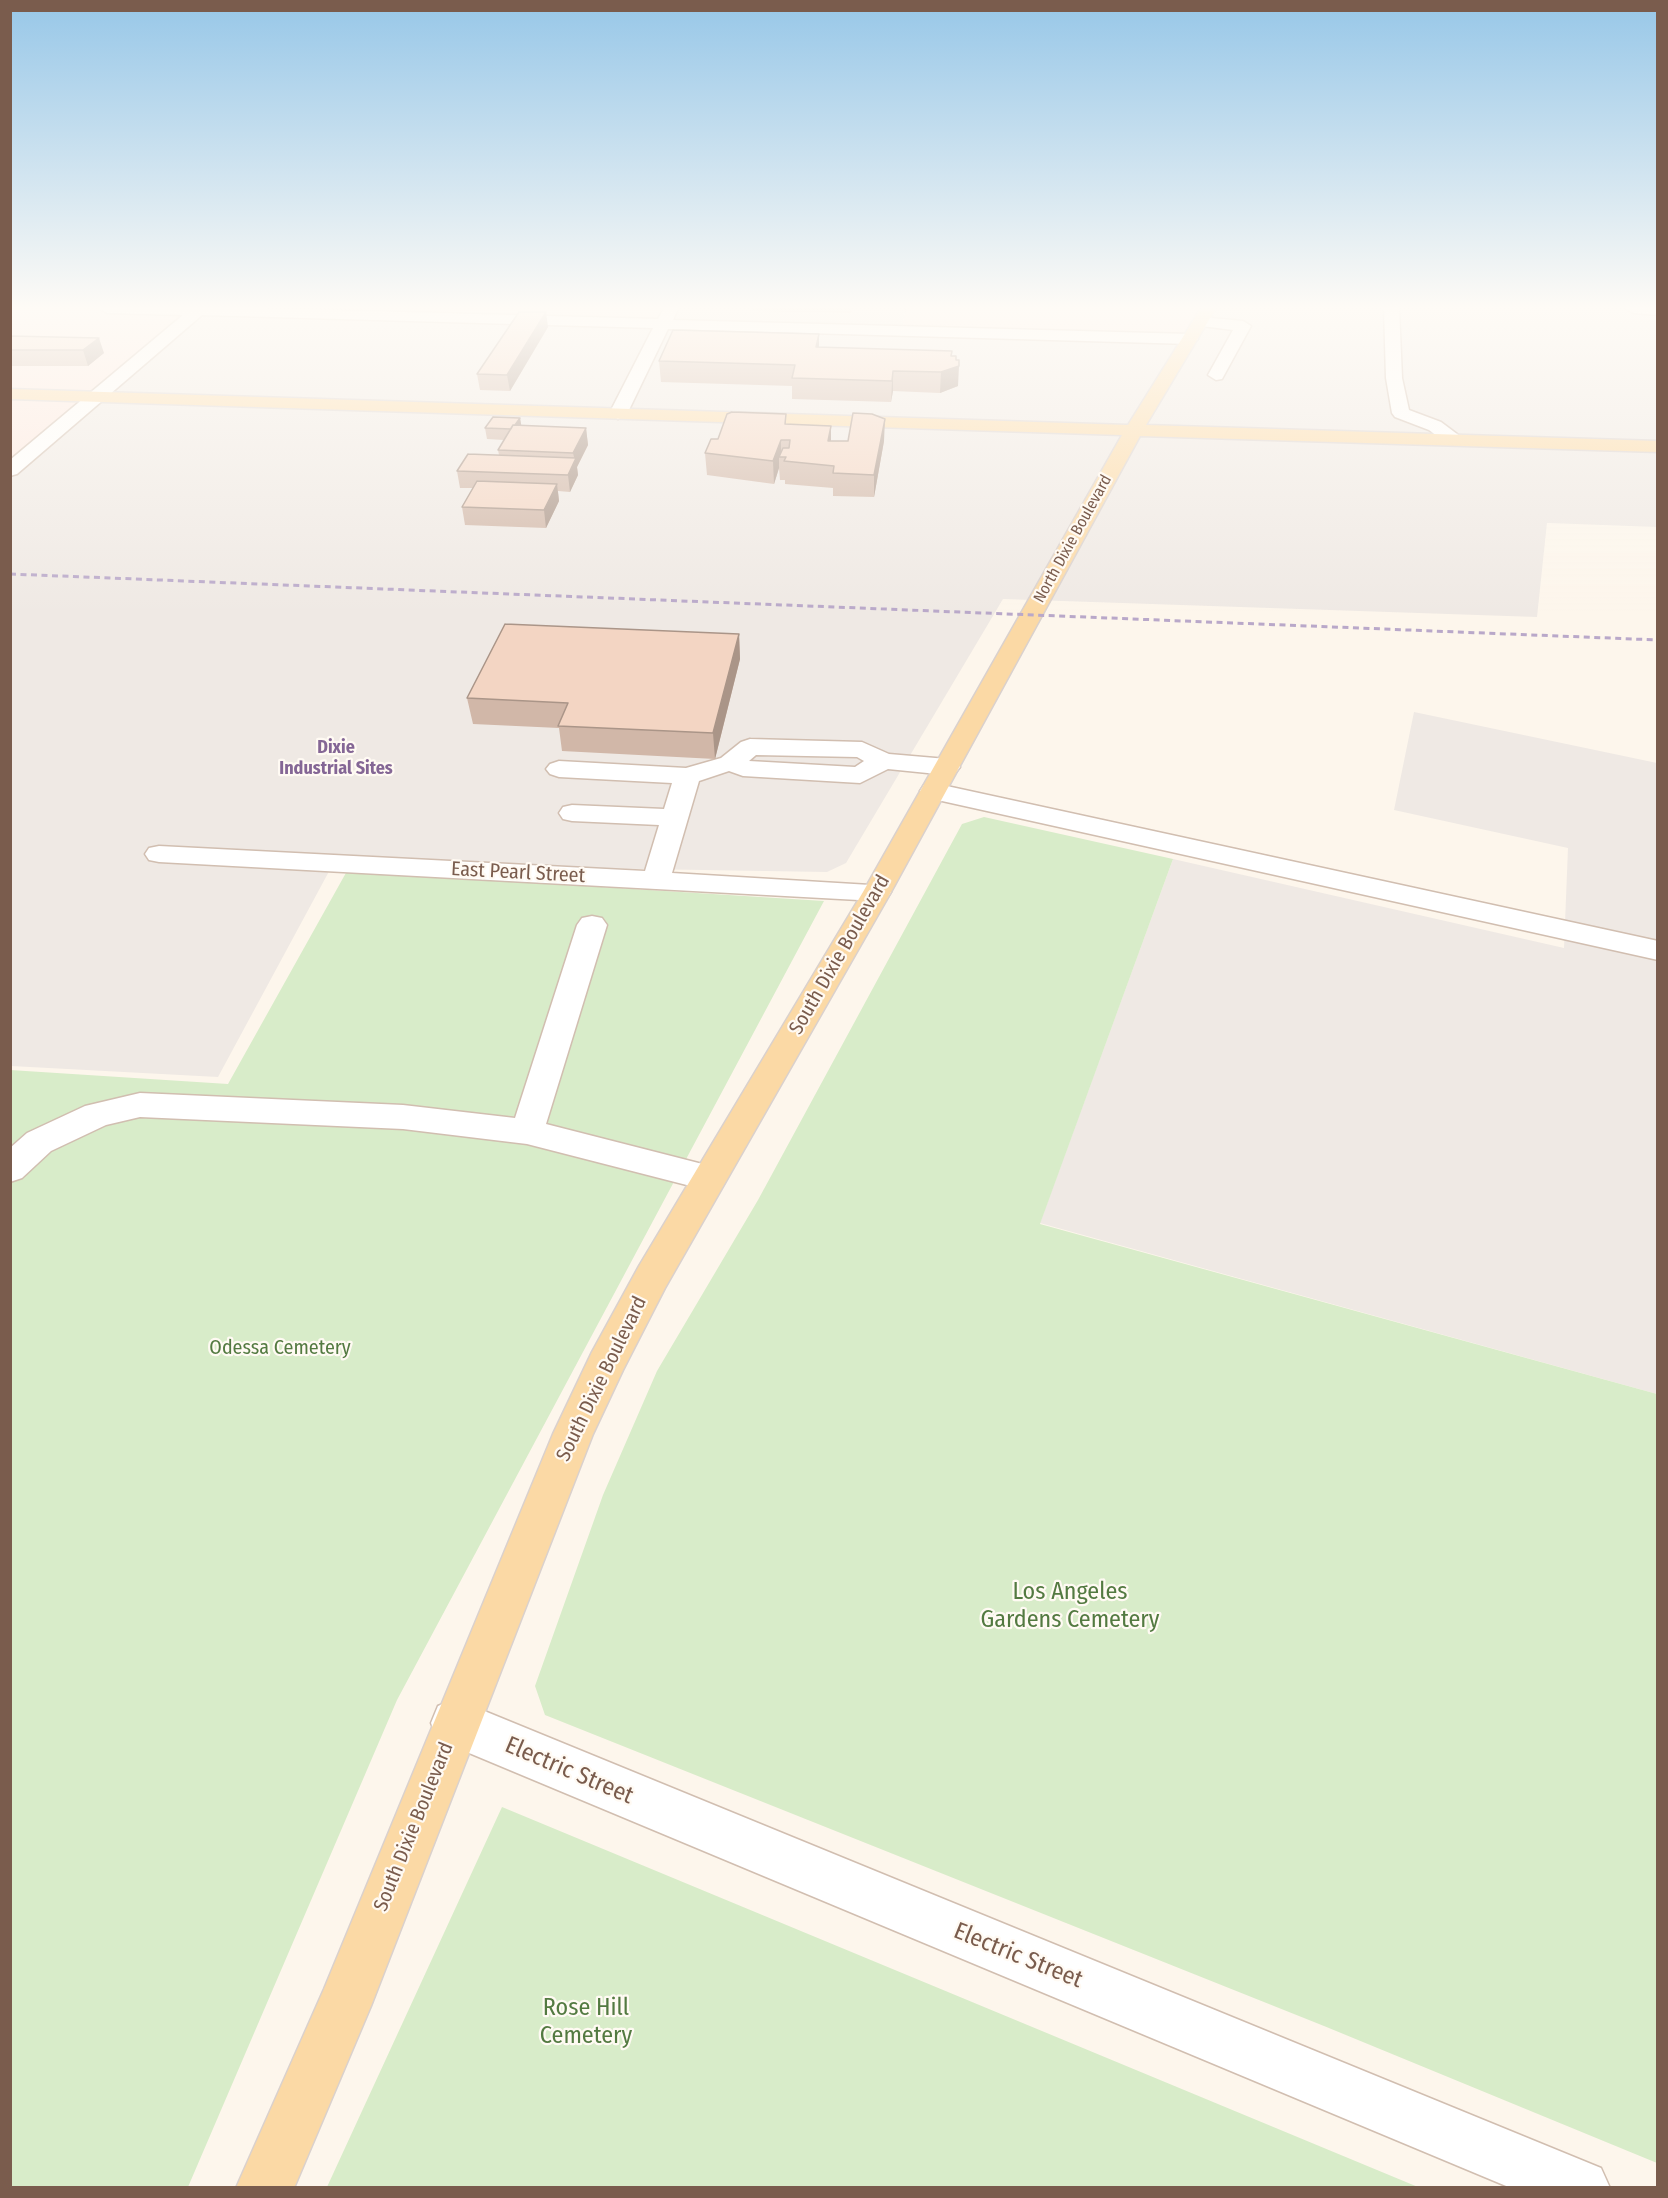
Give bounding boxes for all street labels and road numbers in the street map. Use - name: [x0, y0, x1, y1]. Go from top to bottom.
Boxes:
- street label: North Dixie Boulevard: [1030, 472, 1116, 606]
- street label: East Pearl Street: [450, 858, 586, 888]
- street label: South Dixie Boulevard: [785, 871, 895, 1039]
- street label: South Dixie Boulevard: [552, 1293, 652, 1465]
- street label: Electric Street: [500, 1731, 638, 1811]
- street label: South Dixie Boulevard: [369, 1739, 459, 1915]
- street label: Electric Street: [949, 1917, 1087, 1995]

